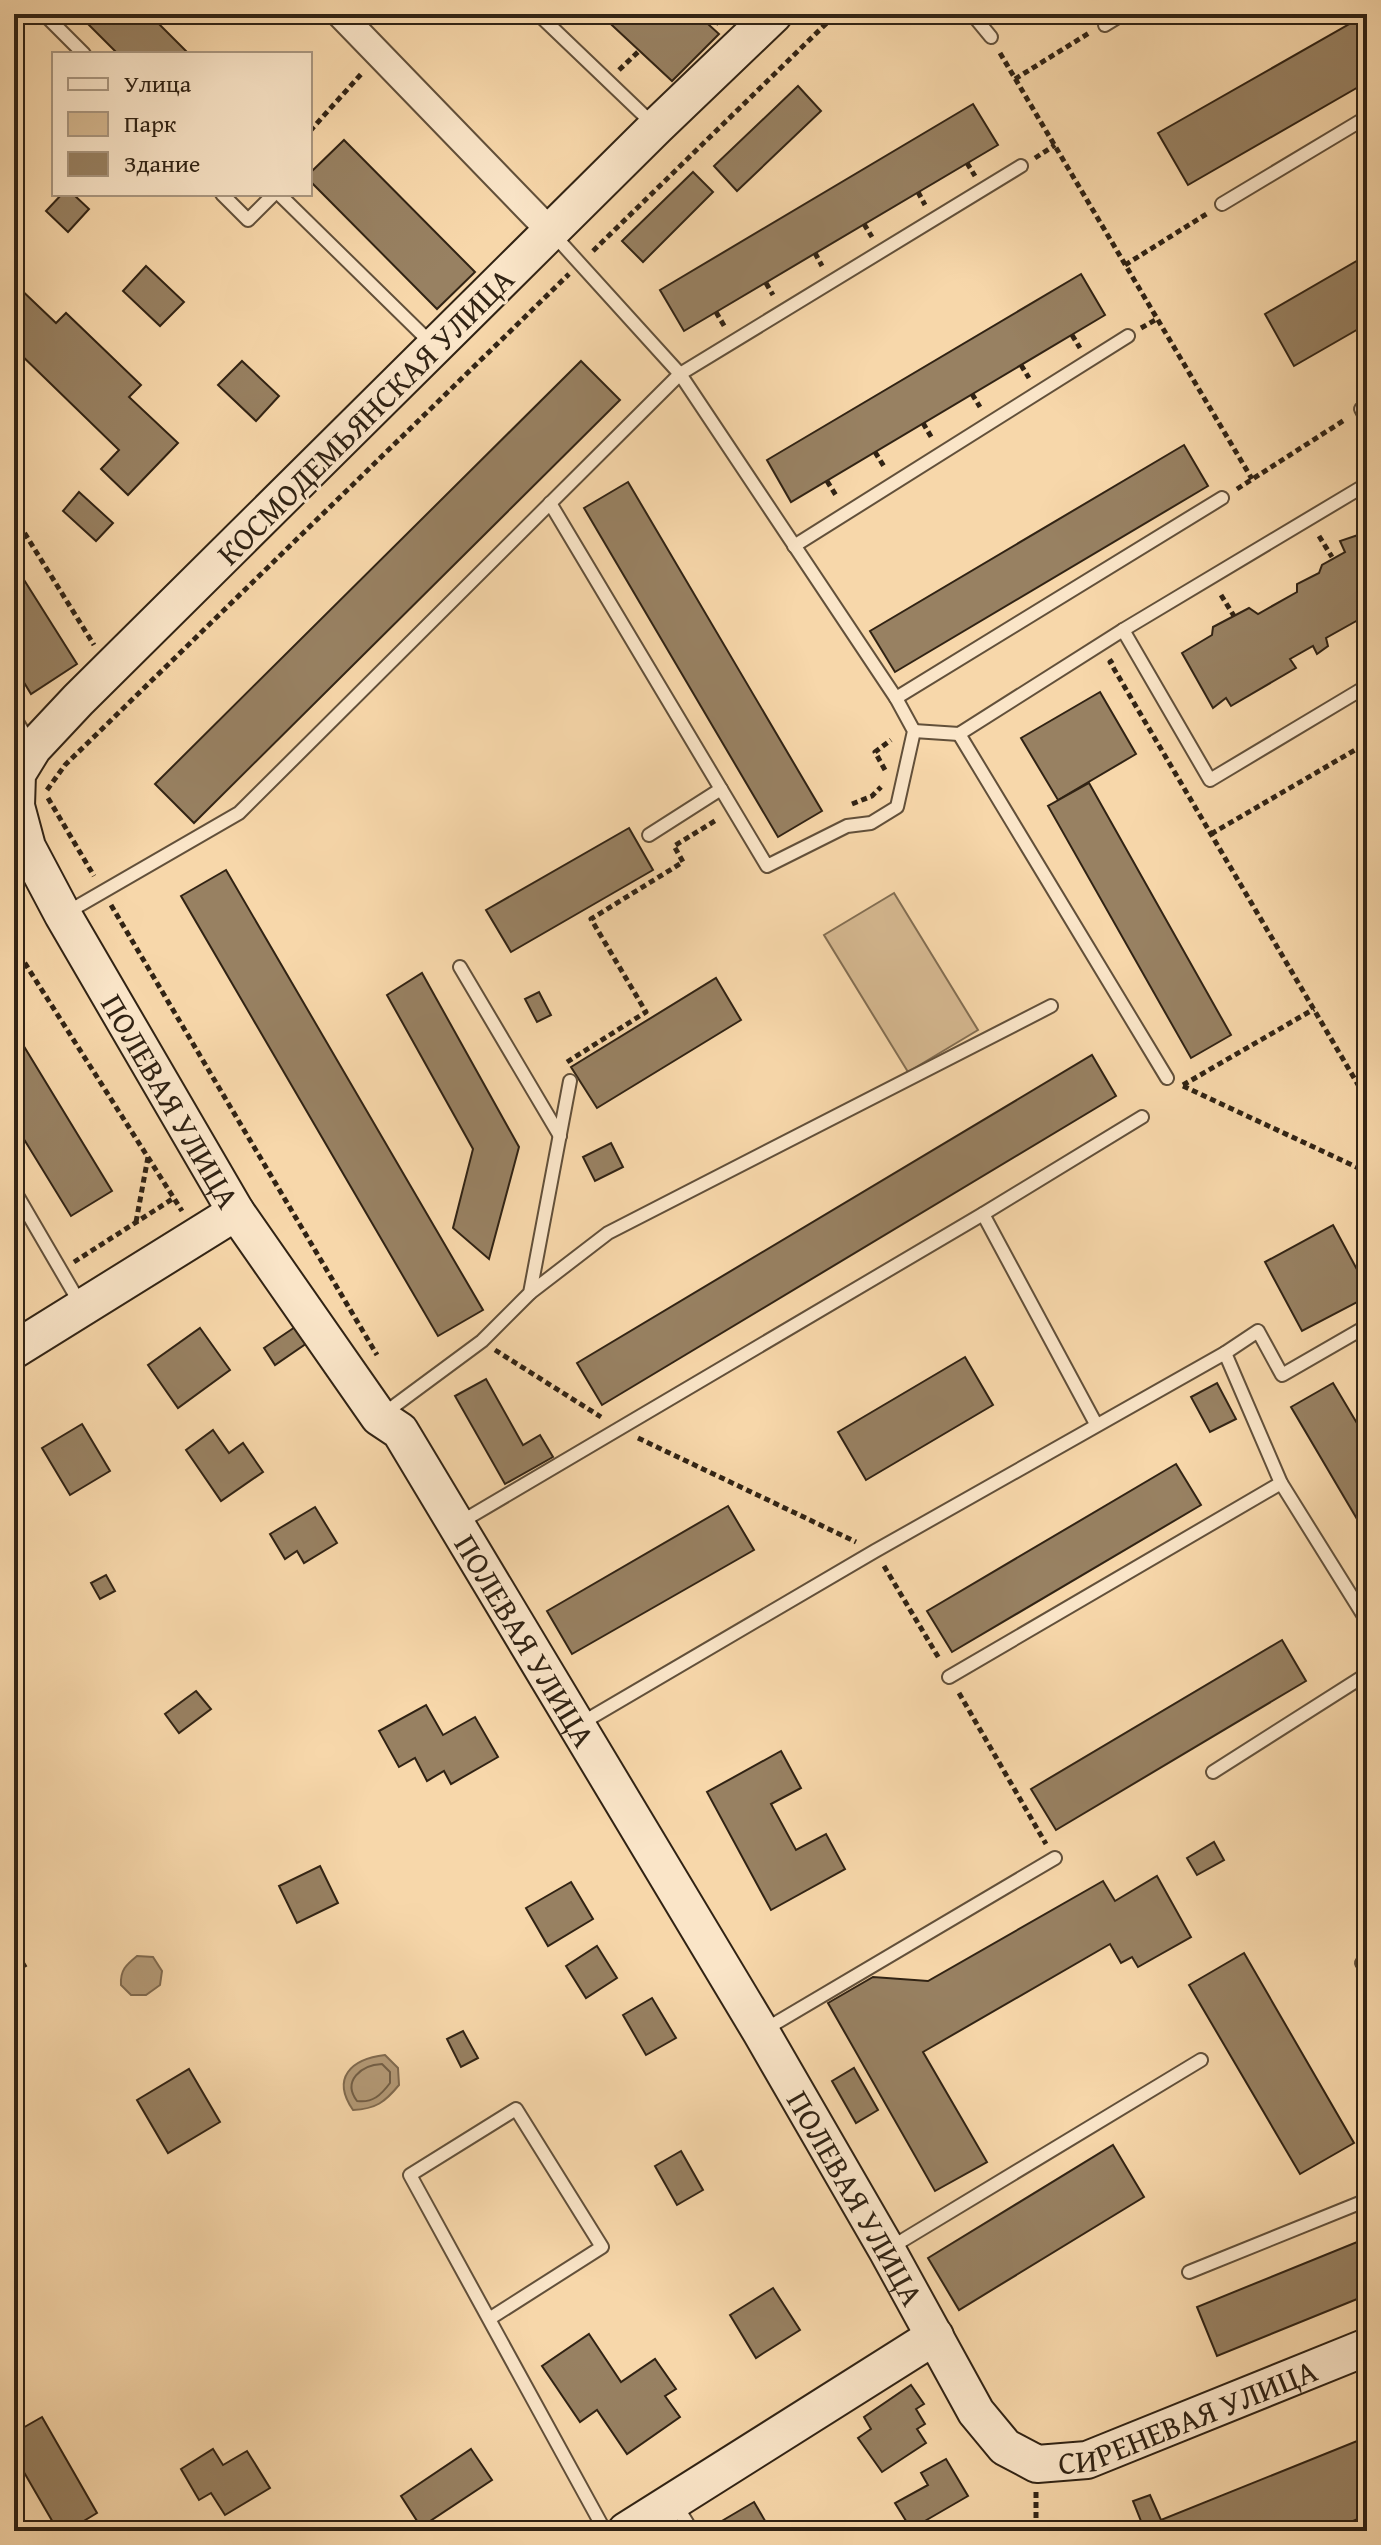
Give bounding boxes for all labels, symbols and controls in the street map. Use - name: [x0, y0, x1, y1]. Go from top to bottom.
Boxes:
- legend: [52, 52, 312, 196]
- text: Улица: [124, 66, 192, 101]
- text: Парк: [124, 106, 177, 141]
- text: Здание: [124, 146, 200, 181]
- street label: КОСМОДЕМЬЯНСКАЯ УЛИЦА: [205, 256, 525, 576]
- street label: ПОЛЕВАЯ УЛИЦА: [90, 985, 253, 1217]
- street label: ПОЛЕВАЯ УЛИЦА: [443, 1525, 608, 1756]
- street label: ПОЛЕВАЯ УЛИЦА: [776, 2081, 937, 2314]
- street label: СИРЕНЕВАЯ УЛИЦА: [1056, 2346, 1324, 2486]

